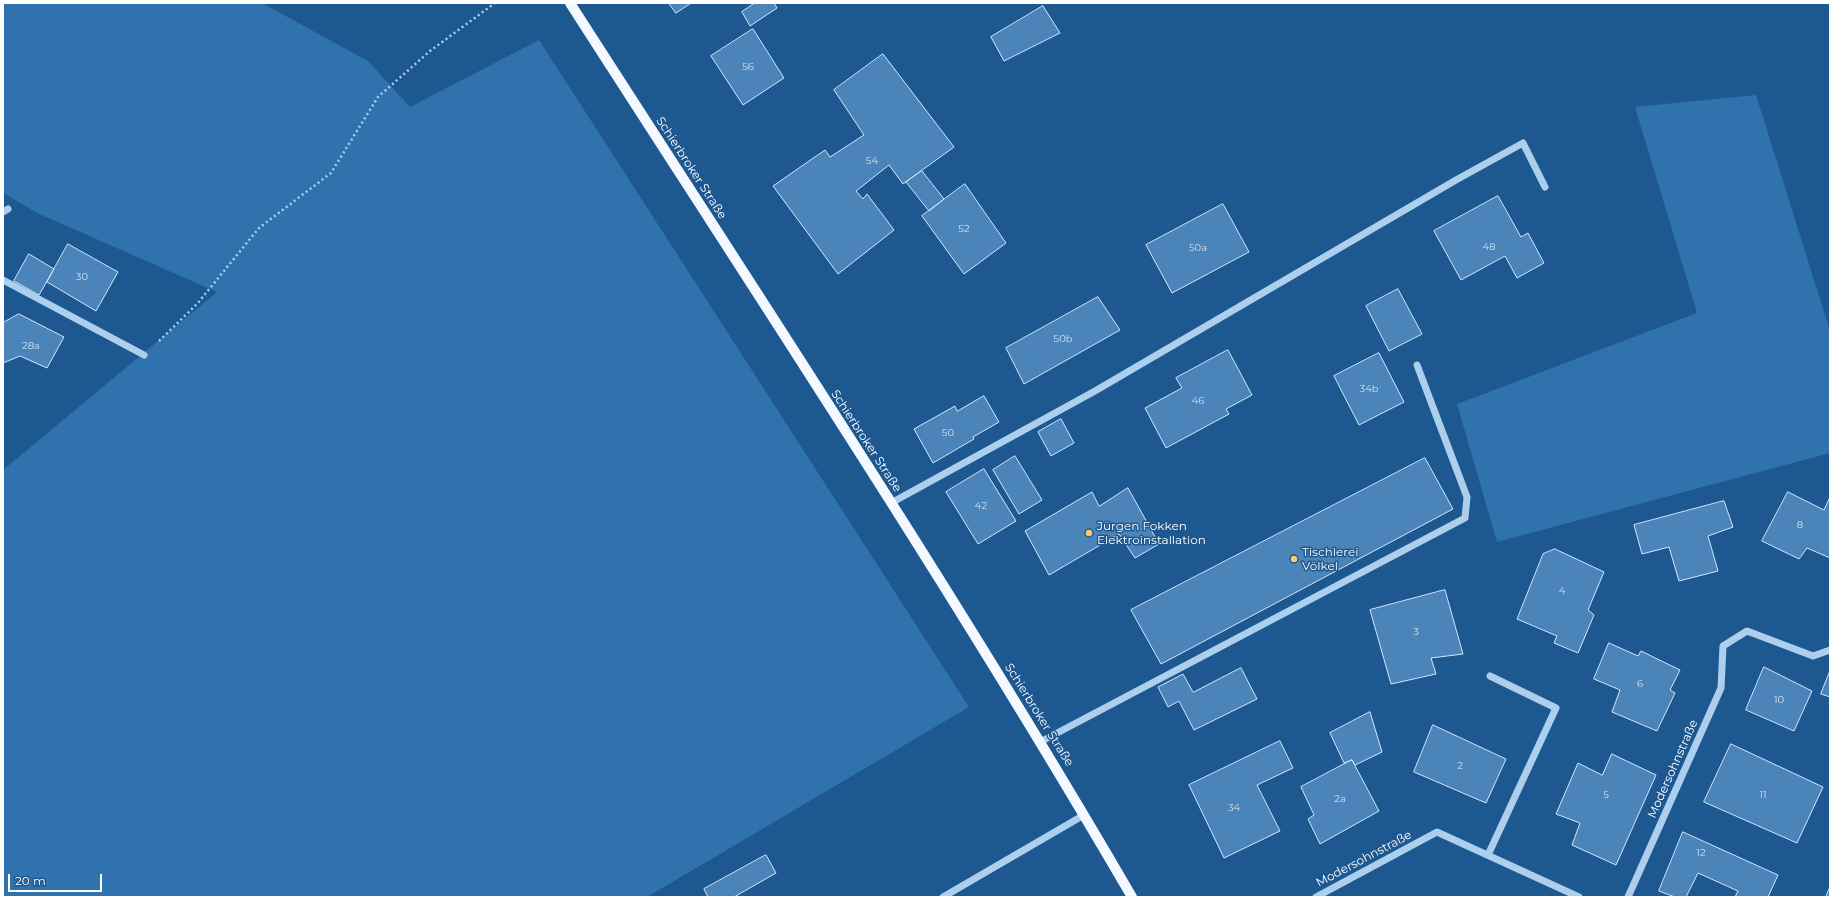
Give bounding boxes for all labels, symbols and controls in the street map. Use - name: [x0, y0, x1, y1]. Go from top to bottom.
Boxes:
- house number: 56: [742, 61, 754, 73]
- street label: Schierbroker Straße: [653, 114, 729, 222]
- house number: 54: [866, 155, 878, 167]
- house number: 52: [958, 223, 970, 235]
- house number: 48: [1482, 241, 1496, 253]
- house number: 50a: [1189, 242, 1207, 254]
- house number: 30: [76, 271, 88, 283]
- house number: 50b: [1053, 333, 1073, 345]
- house number: 28a: [22, 340, 40, 352]
- house number: 34b: [1359, 383, 1379, 395]
- street label: Schierbroker Straße: [828, 387, 904, 495]
- house number: 46: [1192, 395, 1204, 407]
- house number: 50: [942, 427, 954, 439]
- house number: 42: [975, 500, 987, 512]
- place label: Jürgen Fokken Elektroinstallation: [1097, 519, 1206, 547]
- house number: 8: [1797, 519, 1803, 531]
- marker: Jürgen Fokken Elektroinstallation: [1084, 528, 1094, 538]
- place label: Tischlerei Völkel: [1302, 545, 1358, 573]
- marker: Tischlerei Völkel: [1289, 554, 1299, 564]
- house number: 4: [1559, 585, 1565, 597]
- house number: 3: [1413, 626, 1419, 638]
- street label: Schierbroker Straße: [1001, 661, 1077, 769]
- house number: 6: [1637, 678, 1643, 690]
- house number: 10: [1774, 694, 1784, 706]
- street label: Modersohnstraße: [1645, 718, 1701, 820]
- house number: 2: [1457, 760, 1463, 772]
- house number: 5: [1603, 789, 1609, 801]
- house number: 11: [1759, 789, 1767, 801]
- house number: 2a: [1334, 793, 1346, 805]
- house number: 34: [1228, 802, 1240, 814]
- street label: Modersohnstraße: [1314, 828, 1414, 890]
- house number: 12: [1696, 847, 1706, 859]
- scale bar: [10, 866, 104, 892]
- text: 20 m: [15, 873, 46, 888]

